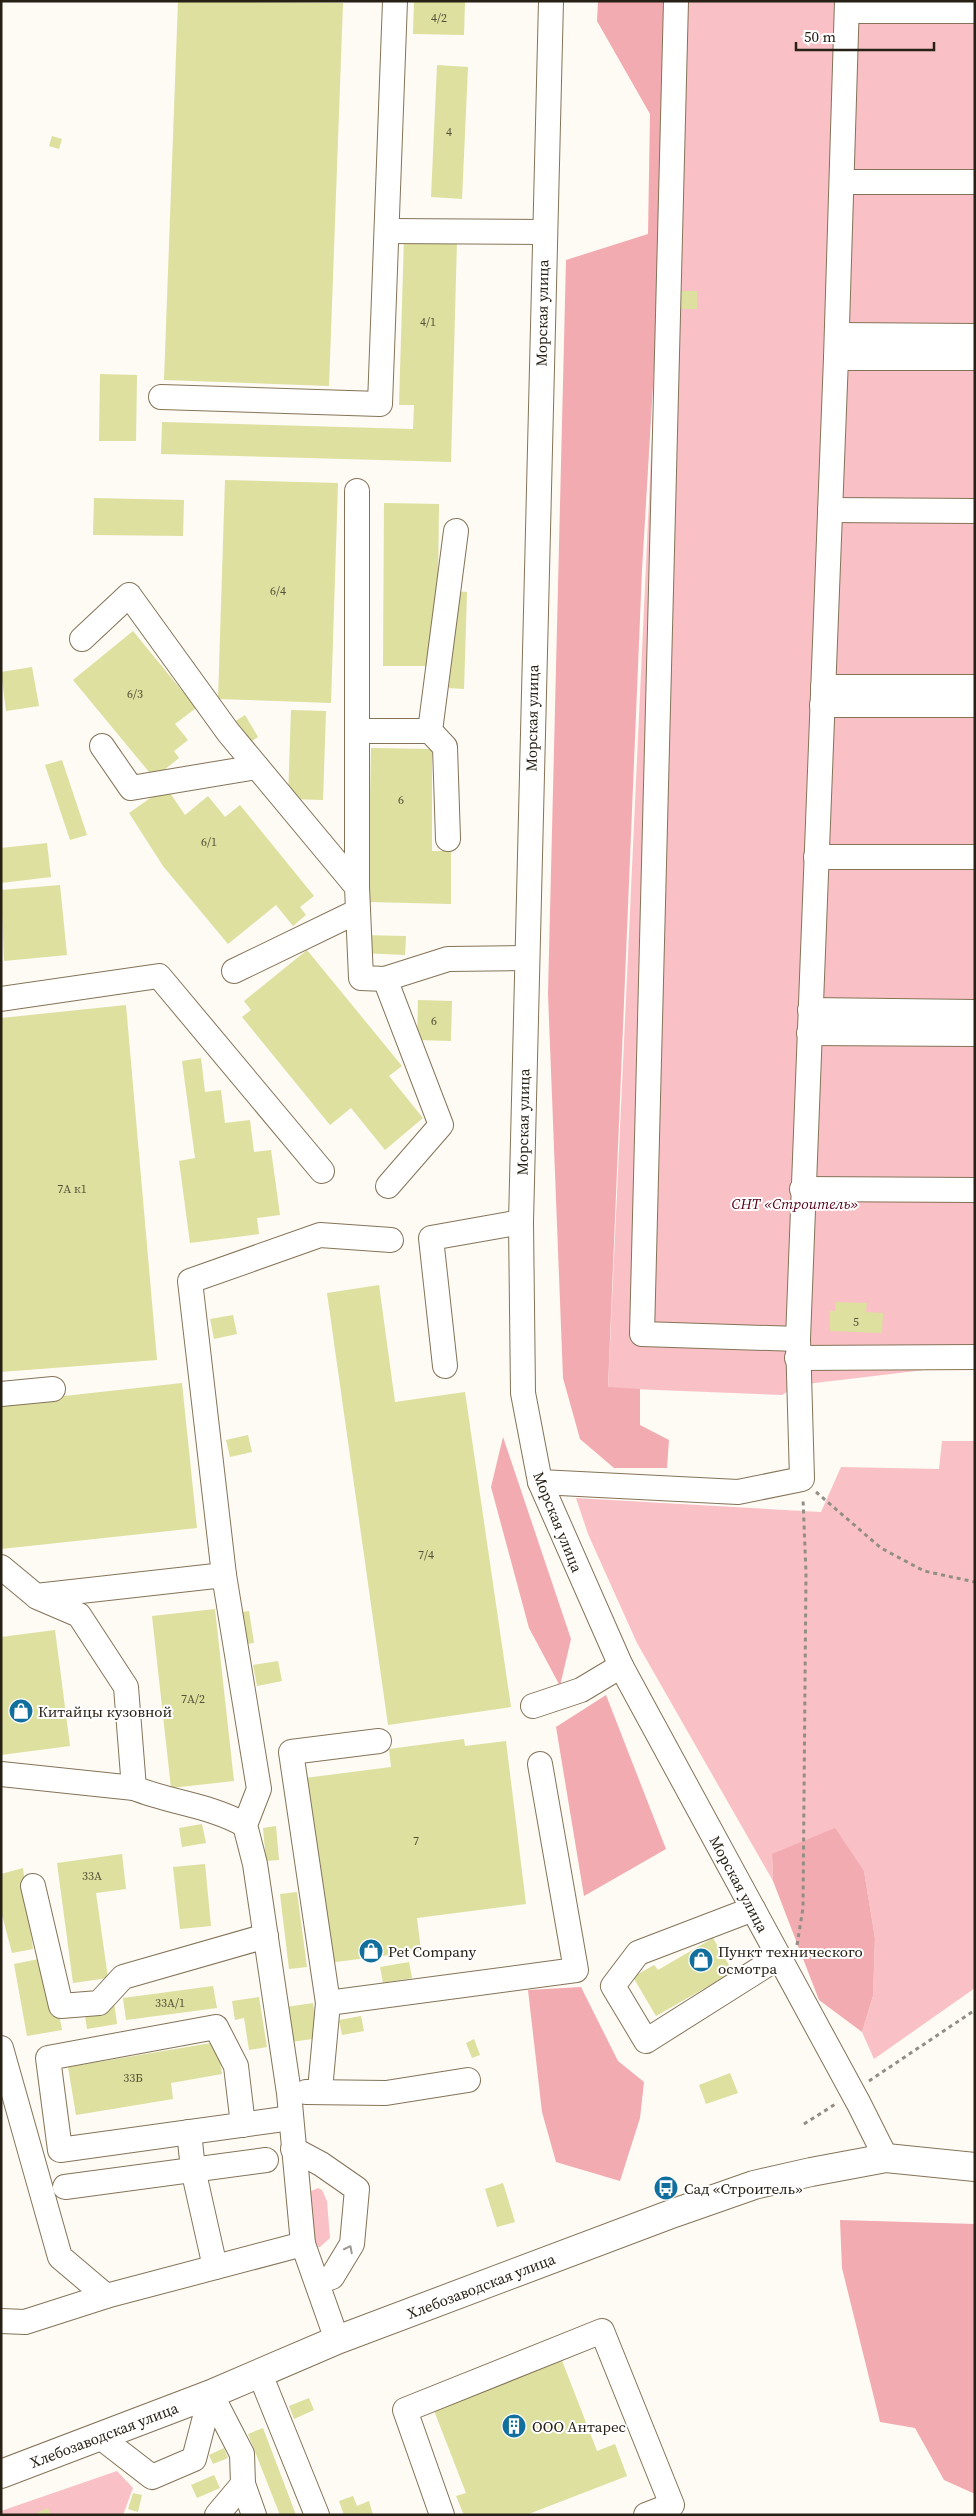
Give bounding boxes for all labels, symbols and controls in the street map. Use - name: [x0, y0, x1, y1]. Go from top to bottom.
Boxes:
- house number: 4/2: [431, 10, 447, 26]
- scale bar: [796, 20, 934, 52]
- text: 50 m: [804, 26, 836, 47]
- house number: 4: [446, 124, 452, 140]
- street label: Морская улица: [531, 259, 553, 367]
- house number: 4/1: [420, 314, 436, 330]
- house number: 6/4: [270, 583, 286, 599]
- street label: Морская улица: [521, 664, 543, 772]
- house number: 6/3: [127, 686, 143, 702]
- house number: 6: [398, 792, 404, 808]
- house number: 6/1: [201, 834, 217, 850]
- house number: 6: [431, 1013, 437, 1029]
- street label: Морская улица: [512, 1068, 534, 1176]
- house number: 7А к1: [57, 1181, 87, 1197]
- park label: СНТ «Строитель»: [731, 1193, 859, 1214]
- house number: 5: [853, 1314, 859, 1330]
- street label: Морская улица: [528, 1469, 588, 1576]
- house number: 7/4: [418, 1547, 434, 1563]
- house number: 7А/2: [181, 1691, 205, 1707]
- shop icon: Китайцы кузовной: [8, 1698, 34, 1724]
- place label: Китайцы кузовной: [38, 1701, 173, 1722]
- street label: Морская улица: [705, 1832, 774, 1936]
- house number: 7: [413, 1833, 419, 1849]
- house number: 33А: [82, 1868, 102, 1884]
- shop icon: Pet Company: [358, 1938, 384, 1964]
- place label: Pet Company: [388, 1941, 476, 1962]
- place label: Пункт технического осмотра: [718, 1941, 863, 1979]
- shop icon: Пункт технического осмотра: [688, 1947, 714, 1973]
- house number: 33А/1: [155, 1995, 185, 2011]
- house number: 33Б: [123, 2070, 143, 2086]
- bus stop icon: Сад «Строитель»: [653, 2175, 679, 2201]
- place label: Сад «Строитель»: [684, 2178, 803, 2199]
- one-way arrow: [342, 2245, 352, 2254]
- street label: Хлебозаводская улица: [404, 2248, 558, 2324]
- street label: Хлебозаводская улица: [27, 2397, 181, 2473]
- building icon: ООО Антарес: [501, 2413, 527, 2439]
- place label: ООО Антарес: [532, 2416, 626, 2437]

